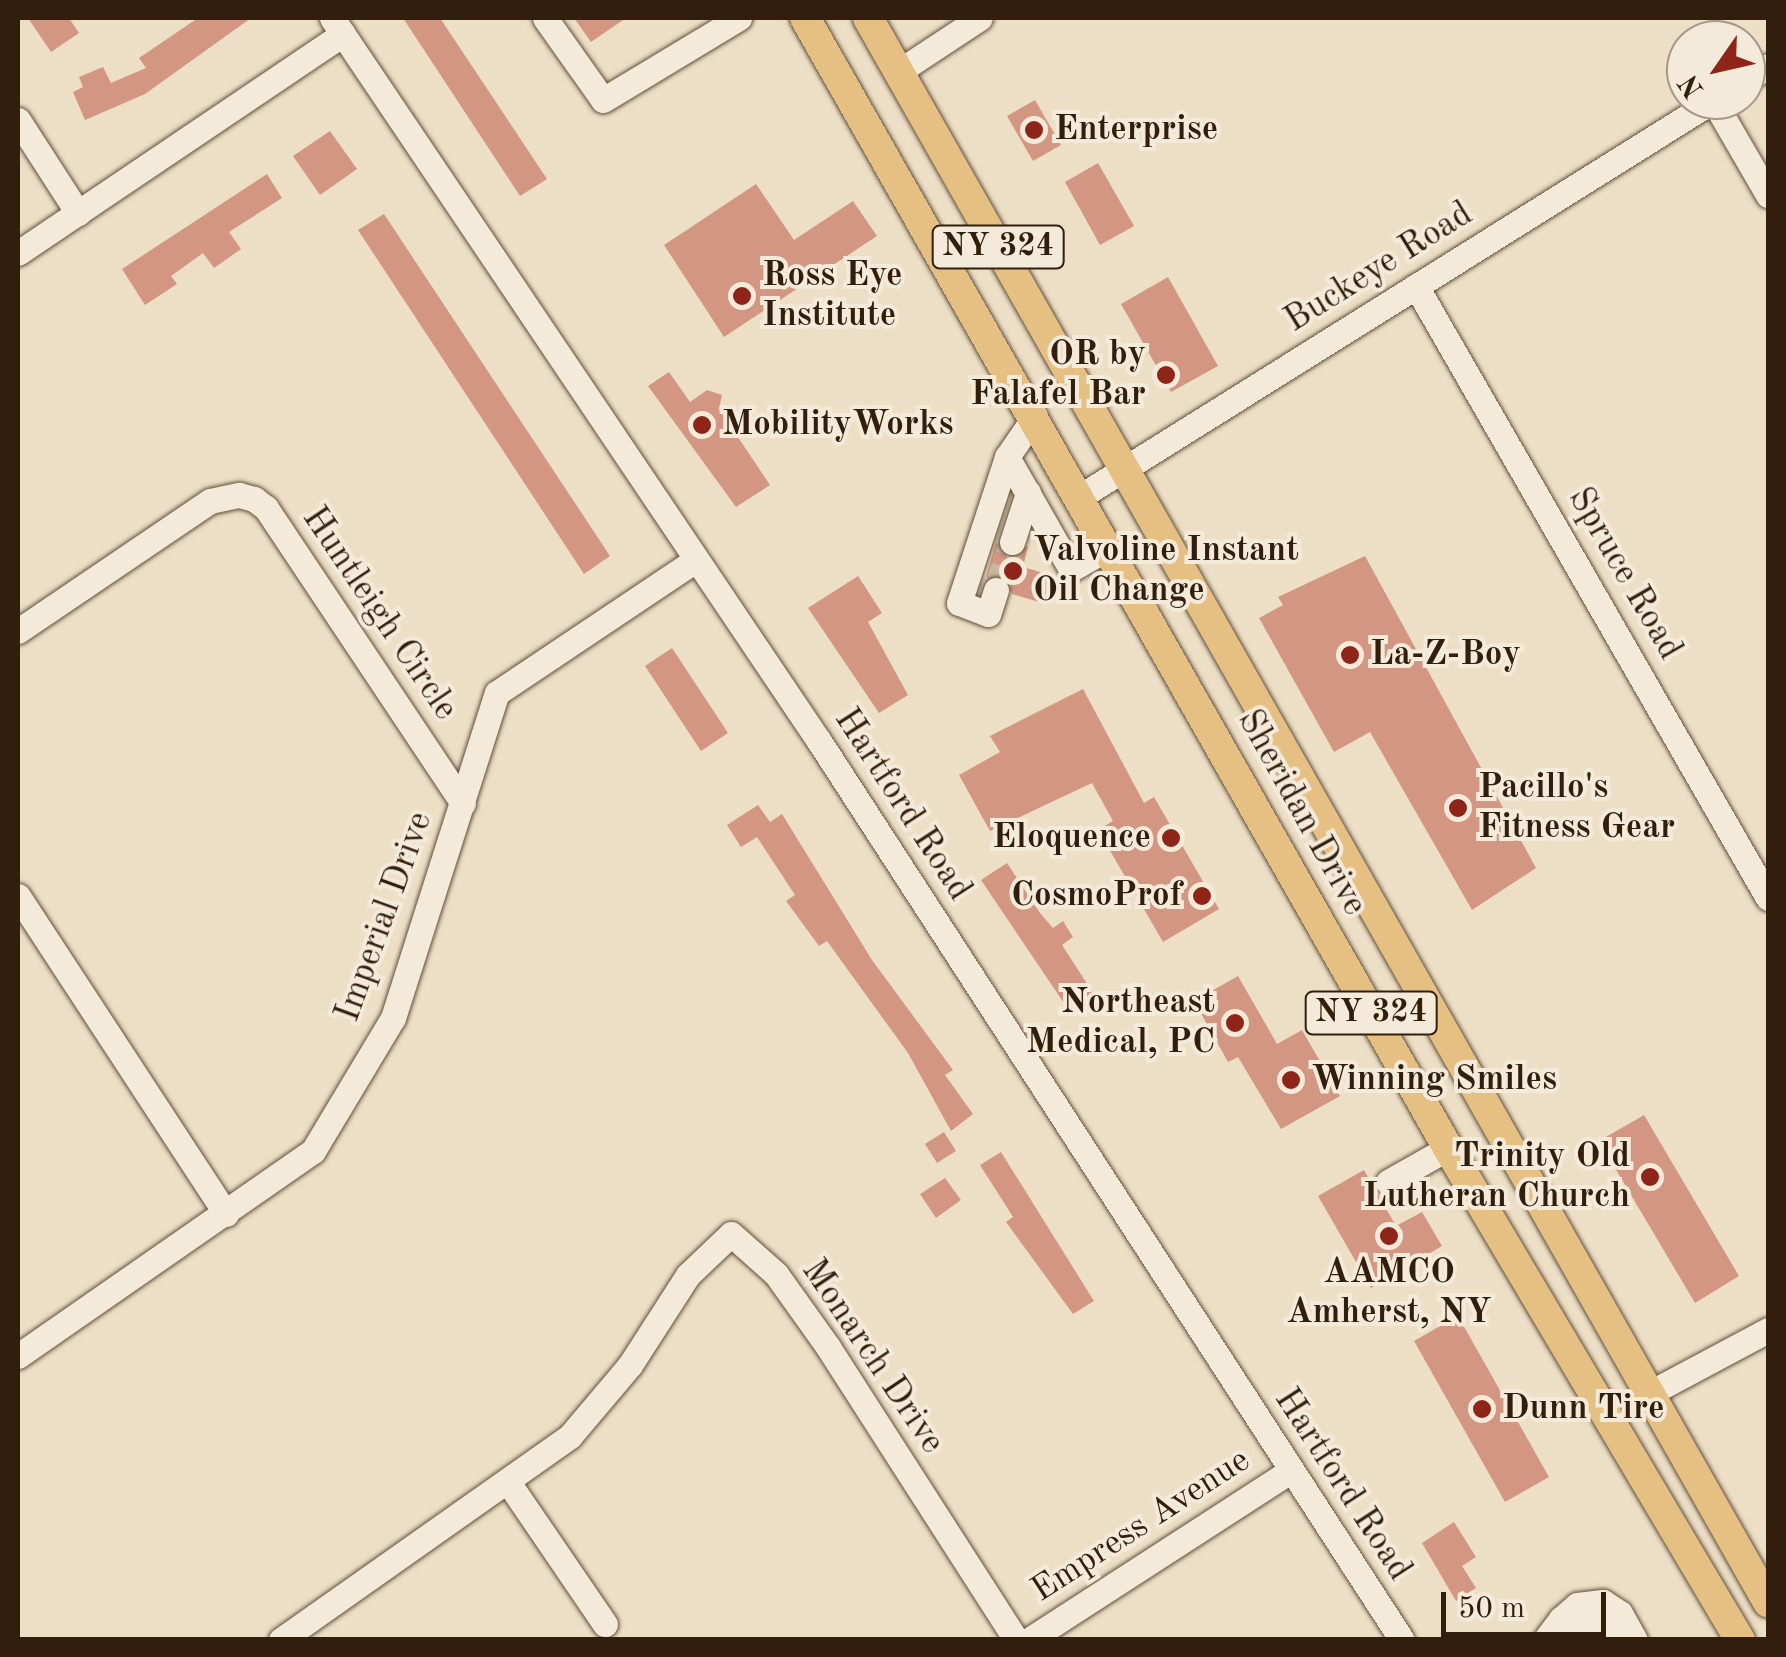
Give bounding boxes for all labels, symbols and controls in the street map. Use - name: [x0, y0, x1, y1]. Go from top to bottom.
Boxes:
- north arrow: [1666, 20, 1766, 120]
- text: N: [1675, 69, 1710, 102]
- place label: Enterprise: [1054, 109, 1218, 151]
- marker: Enterprise: [1023, 119, 1045, 141]
- street label: Buckeye Road: [1277, 194, 1481, 342]
- road number: NY 324: [930, 220, 1066, 274]
- place label: Ross Eye Institute: [762, 255, 902, 337]
- marker: Ross Eye Institute: [731, 285, 753, 307]
- place label: OR by Falafel Bar: [970, 334, 1146, 416]
- marker: OR by Falafel Bar: [1155, 364, 1177, 386]
- place label: MobilityWorks: [722, 404, 954, 446]
- marker: MobilityWorks: [691, 414, 713, 436]
- street label: Spruce Road: [1558, 480, 1690, 668]
- street label: Huntleigh Circle: [292, 499, 466, 729]
- place label: Valvoline Instant Oil Change: [1033, 530, 1299, 612]
- marker: Valvoline Instant Oil Change: [1002, 560, 1024, 582]
- place label: La-Z-Boy: [1370, 634, 1521, 676]
- marker: La-Z-Boy: [1339, 644, 1361, 666]
- street label: Hartford Road: [824, 701, 980, 909]
- street label: Sheridan Drive: [1227, 703, 1375, 923]
- place label: Pacillo's Fitness Gear: [1478, 767, 1675, 849]
- marker: Pacillo's Fitness Gear: [1447, 797, 1469, 819]
- street label: Imperial Drive: [328, 806, 442, 1028]
- place label: Eloquence: [992, 817, 1151, 859]
- marker: Eloquence: [1160, 827, 1182, 849]
- place label: CosmoProf: [1011, 875, 1182, 917]
- marker: CosmoProf: [1191, 885, 1213, 907]
- place label: Northeast Medical, PC: [1026, 982, 1215, 1064]
- road number: NY 324: [1304, 986, 1438, 1040]
- marker: Northeast Medical, PC: [1224, 1012, 1246, 1034]
- place label: Winning Smiles: [1311, 1059, 1557, 1101]
- marker: Winning Smiles: [1280, 1069, 1302, 1091]
- place label: Trinity Old Lutheran Church: [1363, 1136, 1630, 1218]
- marker: Trinity Old Lutheran Church: [1639, 1166, 1661, 1188]
- marker: AAMCO Amherst, NY: [1378, 1225, 1400, 1247]
- street label: Monarch Drive: [792, 1252, 952, 1462]
- place label: AAMCO Amherst, NY: [1286, 1252, 1492, 1334]
- street label: Hartford Road: [1264, 1381, 1420, 1589]
- place label: Dunn Tire: [1502, 1388, 1665, 1430]
- marker: Dunn Tire: [1471, 1398, 1493, 1420]
- street label: Empress Avenue: [1024, 1440, 1258, 1612]
- scale bar: [1446, 1572, 1611, 1634]
- text: 50 m: [1458, 1594, 1525, 1624]

